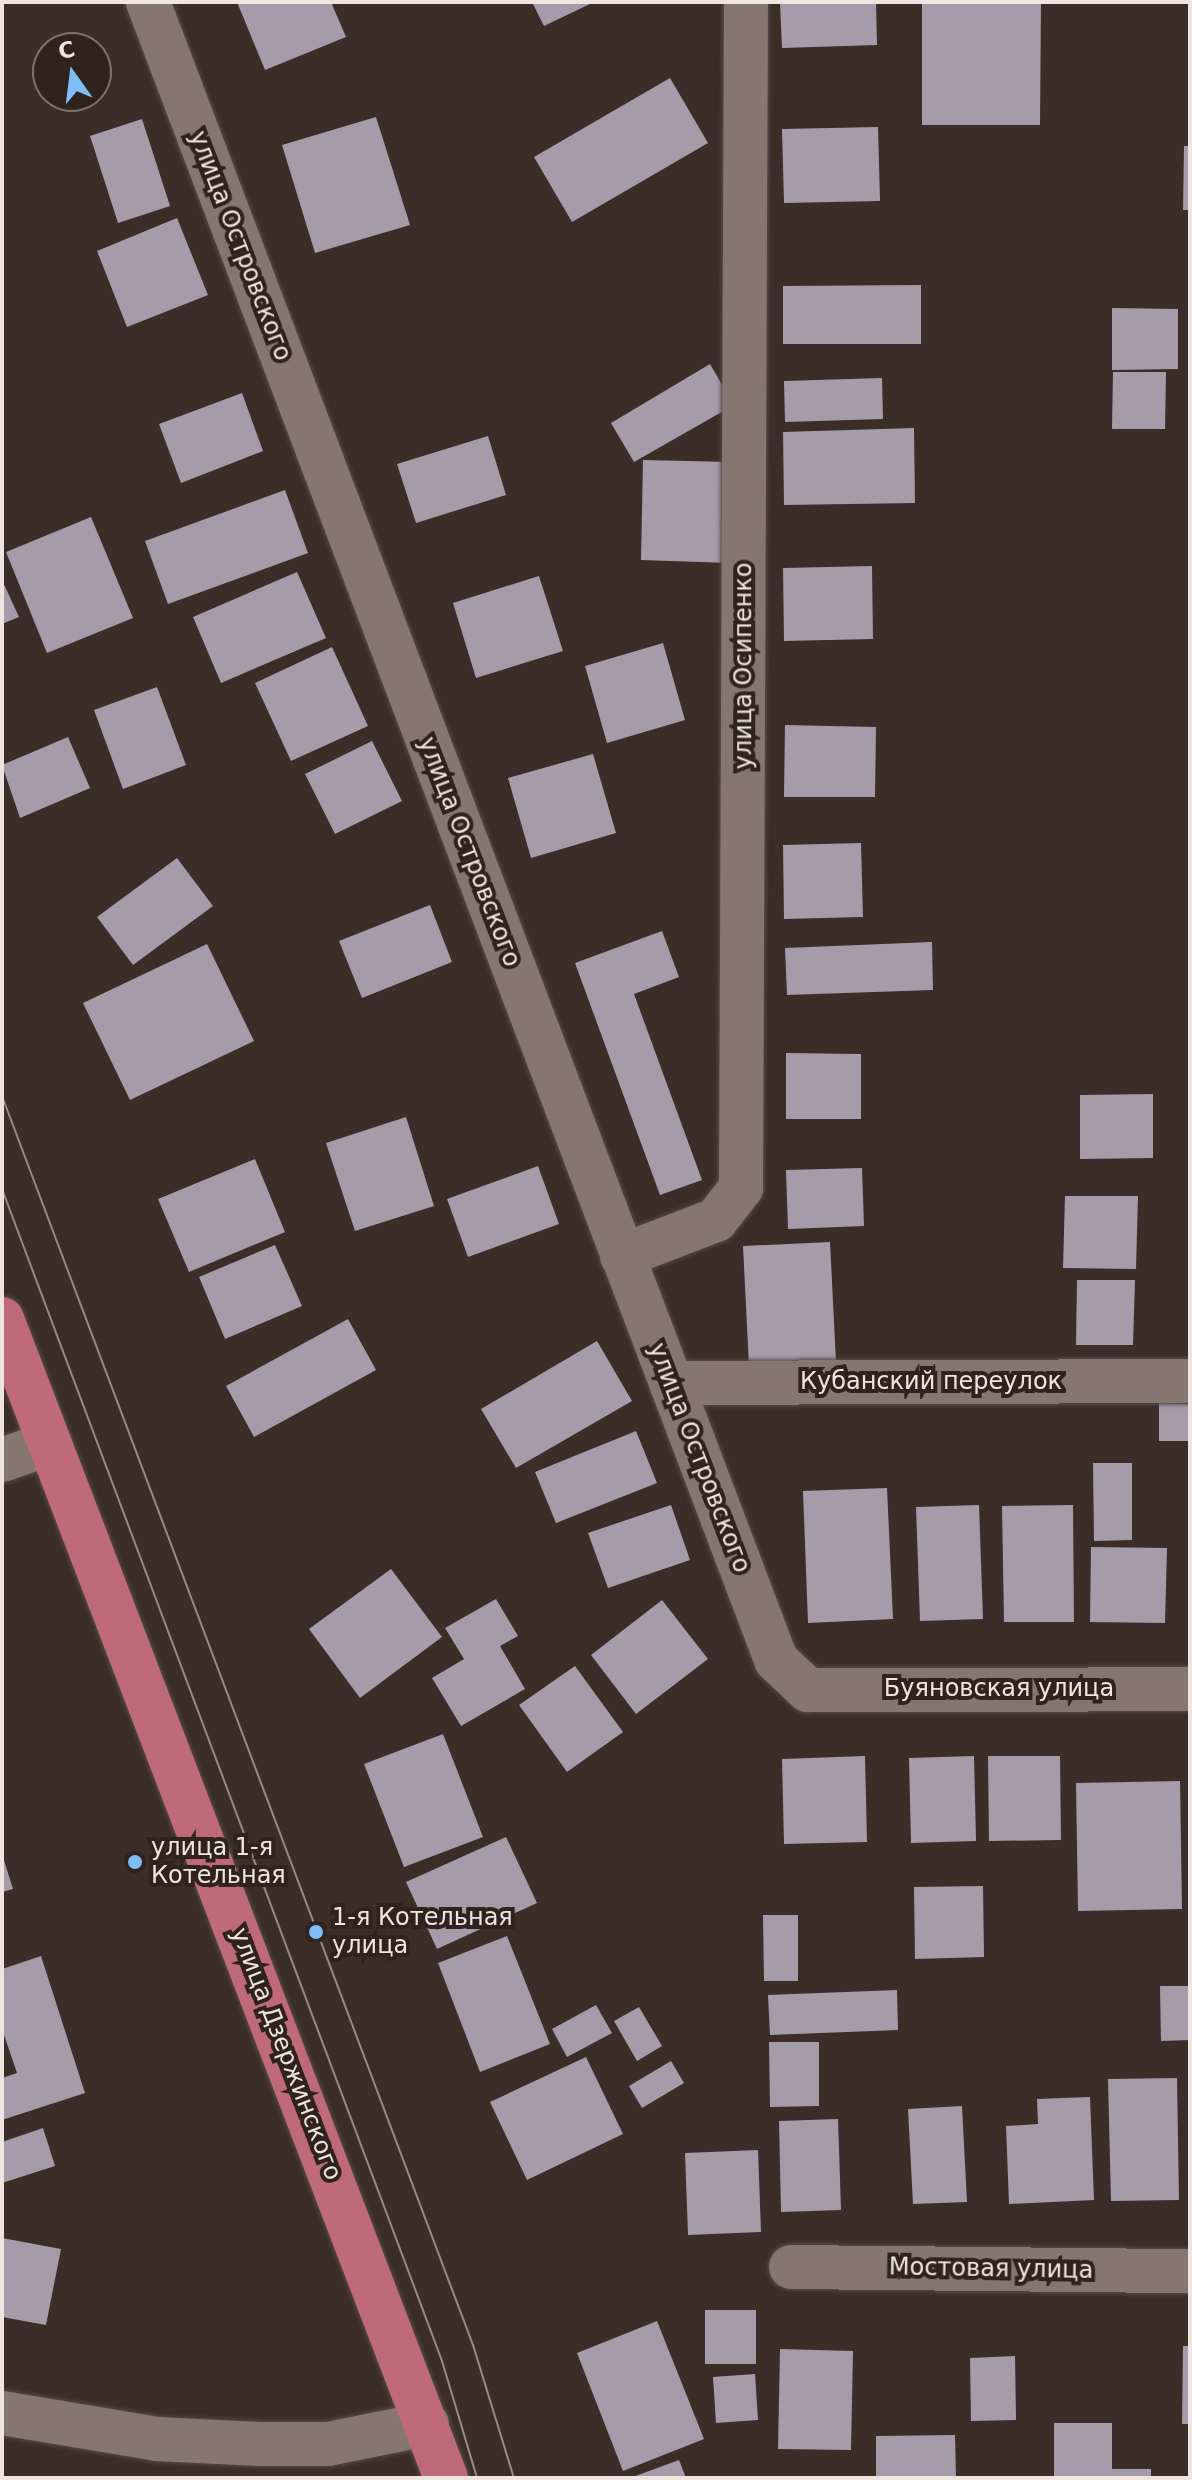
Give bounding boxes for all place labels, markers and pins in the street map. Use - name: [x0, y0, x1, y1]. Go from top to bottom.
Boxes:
- place label: улица 1-я Котельная: [151, 1834, 286, 1890]
- marker: улица 1-я Котельная: [126, 1853, 144, 1871]
- place label: 1-я Котельная улица: [332, 1904, 513, 1960]
- marker: 1-я Котельная улица: [307, 1923, 325, 1941]

